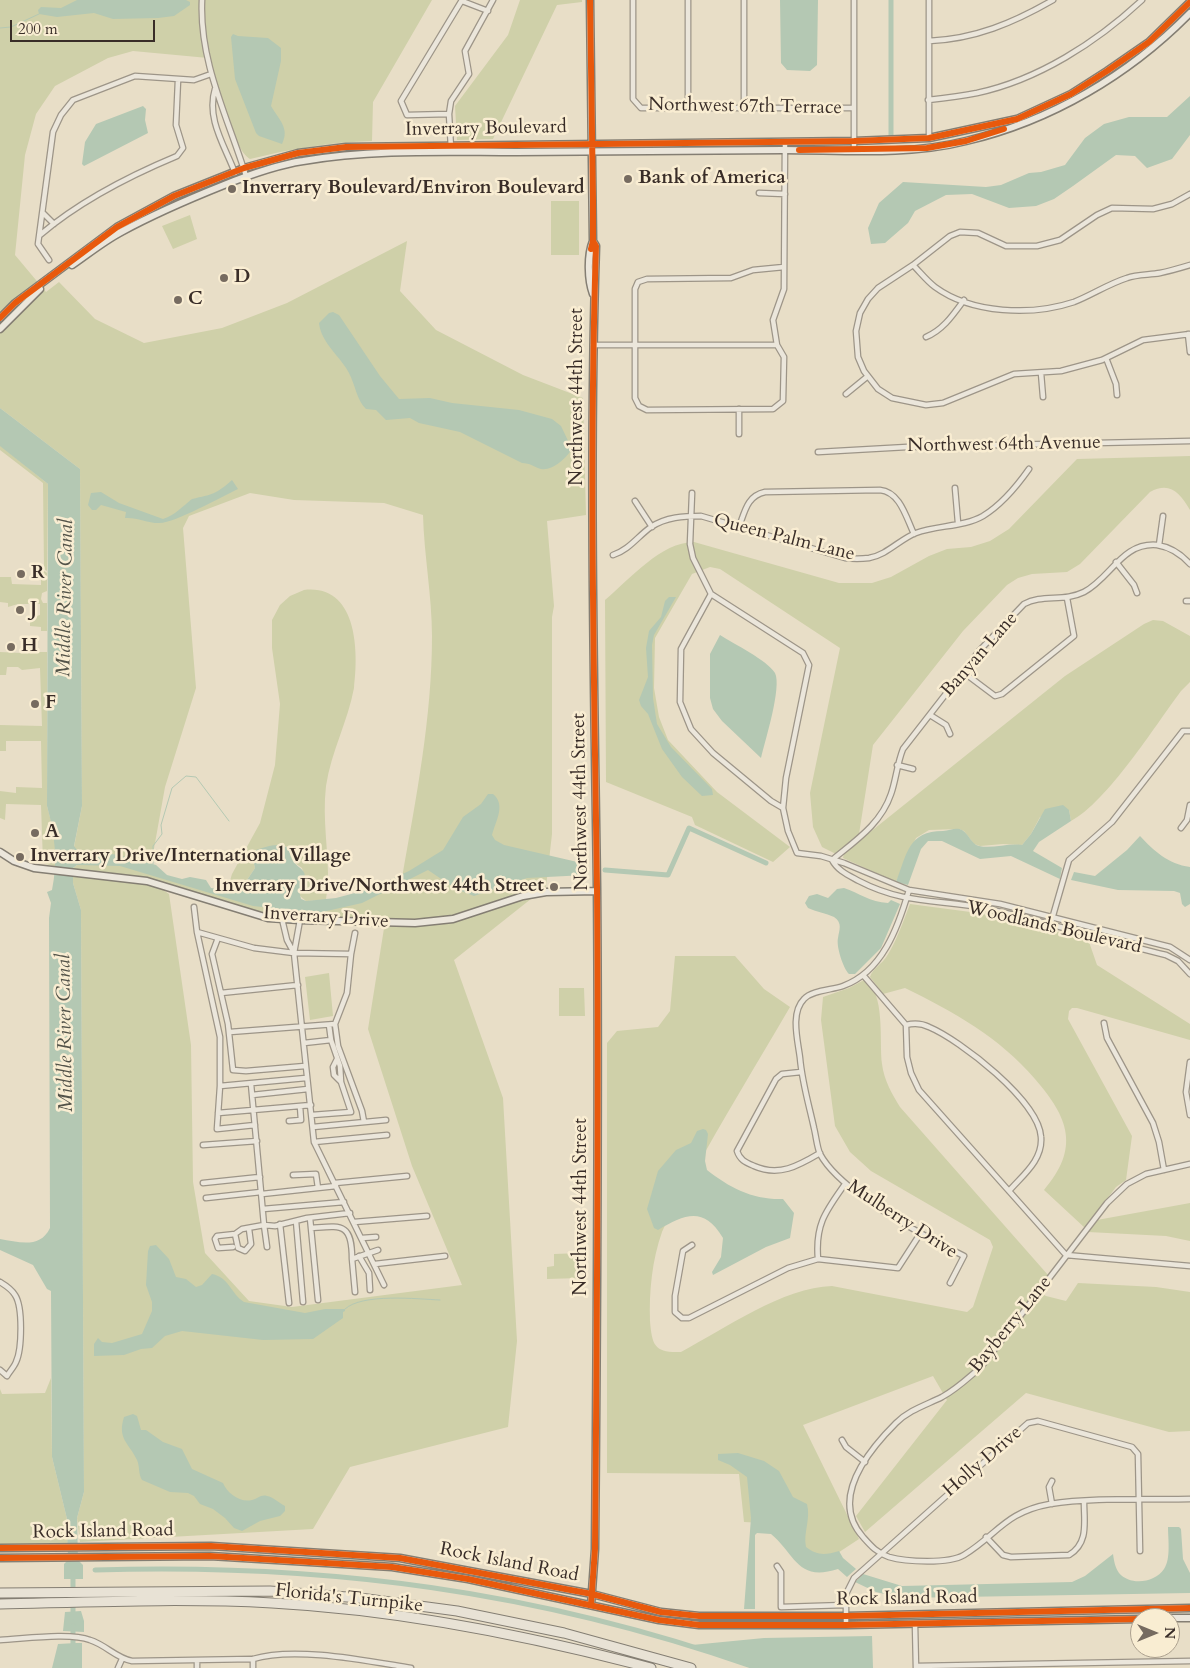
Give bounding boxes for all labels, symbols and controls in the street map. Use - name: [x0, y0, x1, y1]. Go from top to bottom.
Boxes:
- scale bar: [12, 10, 158, 42]
- text: 200 m: [18, 19, 58, 39]
- street label: Northwest 67th Terrace: [648, 94, 842, 120]
- street label: Inverrary Boulevard: [405, 116, 567, 142]
- place label: Bank of America: [638, 168, 786, 190]
- marker: Bank of America: [622, 173, 634, 185]
- place label: Inverrary Boulevard/Environ Boulevard: [242, 178, 585, 200]
- marker: Inverrary Boulevard/Environ Boulevard: [226, 183, 238, 195]
- place label: D: [234, 267, 250, 289]
- marker: D: [218, 272, 230, 284]
- place label: C: [188, 289, 203, 311]
- marker: C: [172, 294, 184, 306]
- street label: Northwest 44th Street: [567, 308, 589, 486]
- street label: Northwest 64th Avenue: [907, 432, 1101, 458]
- street label: Queen Palm Lane: [711, 509, 857, 567]
- water label: Middle River Canal: [53, 519, 79, 677]
- place label: R: [31, 563, 45, 585]
- marker: R: [15, 568, 27, 580]
- place label: J: [30, 599, 37, 621]
- marker: J: [14, 604, 26, 616]
- street label: Banyan Lane: [937, 608, 1023, 702]
- place label: H: [21, 636, 38, 658]
- marker: H: [5, 641, 17, 653]
- place label: F: [45, 693, 56, 715]
- marker: F: [29, 698, 41, 710]
- street label: Northwest 44th Street: [568, 713, 594, 891]
- place label: A: [45, 822, 59, 844]
- marker: A: [29, 827, 41, 839]
- place label: Inverrary Drive/International Village: [30, 846, 351, 868]
- marker: Inverrary Drive/International Village: [14, 851, 26, 863]
- place label: Inverrary Drive/Northwest 44th Street: [215, 876, 544, 898]
- marker: Inverrary Drive/Northwest 44th Street: [548, 881, 560, 893]
- street label: Woodlands Boulevard: [964, 897, 1144, 959]
- street label: Inverrary Drive: [263, 902, 389, 934]
- water label: Middle River Canal: [53, 954, 79, 1112]
- street label: Northwest 44th Street: [571, 1118, 593, 1296]
- street label: Mulberry Drive: [843, 1176, 961, 1264]
- street label: Bayberry Lane: [965, 1272, 1057, 1378]
- street label: Holly Drive: [939, 1422, 1027, 1502]
- street label: Rock Island Road: [32, 1519, 174, 1545]
- street label: Rock Island Road: [438, 1538, 580, 1588]
- street label: Florida's Turnpike: [274, 1580, 424, 1618]
- street label: Rock Island Road: [836, 1586, 978, 1612]
- north arrow: [1130, 1608, 1180, 1658]
- text: N: [1160, 1627, 1179, 1639]

